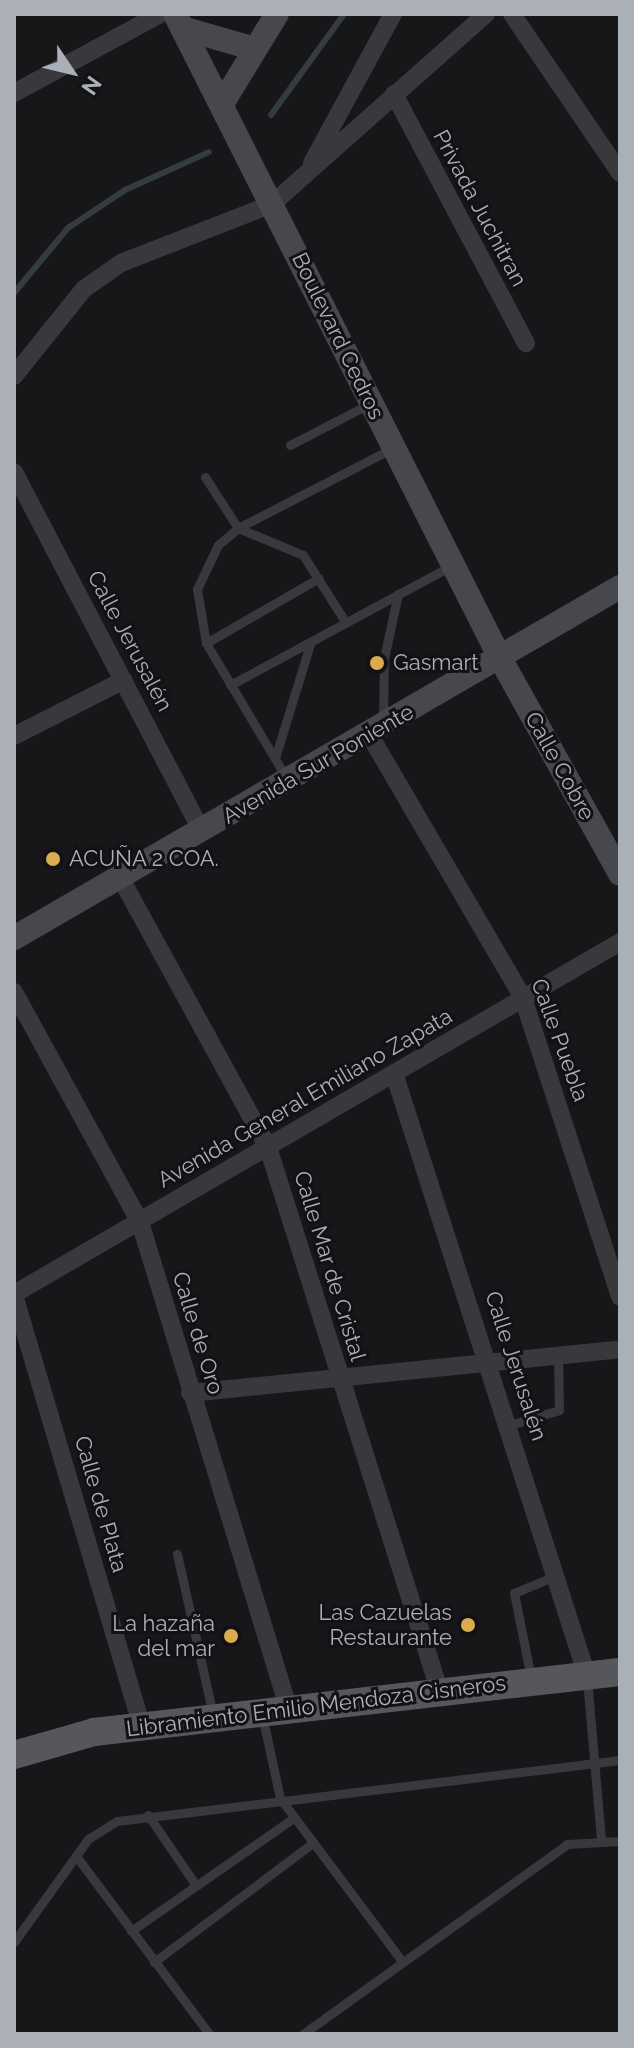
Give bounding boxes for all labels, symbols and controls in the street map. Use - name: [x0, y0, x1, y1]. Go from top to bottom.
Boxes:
- north arrow: [32, 32, 112, 112]
- text: N: [76, 71, 107, 100]
- street label: Privada Juchitran: [427, 125, 533, 291]
- street label: Boulevard Cedros: [286, 248, 390, 424]
- street label: Calle Jerusalén: [82, 566, 178, 716]
- place label: Gasmart: [393, 650, 479, 676]
- marker: Gasmart: [368, 654, 386, 672]
- street label: Avenida Sur Poniente: [217, 698, 419, 830]
- street label: Calle Cobre: [519, 707, 601, 825]
- place label: ACUÑA 2 COA.: [69, 846, 219, 872]
- marker: ACUÑA 2 COA.: [44, 850, 62, 868]
- street label: Calle Puebla: [526, 975, 594, 1105]
- street label: Avenida General Emiliano Zapata: [153, 1003, 457, 1193]
- street label: Calle Mar de Cristal: [288, 1168, 372, 1364]
- street label: Calle de Oro: [167, 1269, 229, 1397]
- street label: Calle Jerusalén: [479, 1288, 553, 1444]
- street label: Calle de Plata: [69, 1433, 133, 1575]
- place label: Las Cazuelas Restaurante: [318, 1599, 452, 1650]
- place label: La hazaña del mar: [112, 1610, 215, 1662]
- marker: Las Cazuelas Restaurante: [459, 1616, 477, 1634]
- marker: La hazaña del mar: [222, 1627, 240, 1645]
- street label: Libramiento Emilio Mendoza Cisneros: [125, 1670, 507, 1742]

